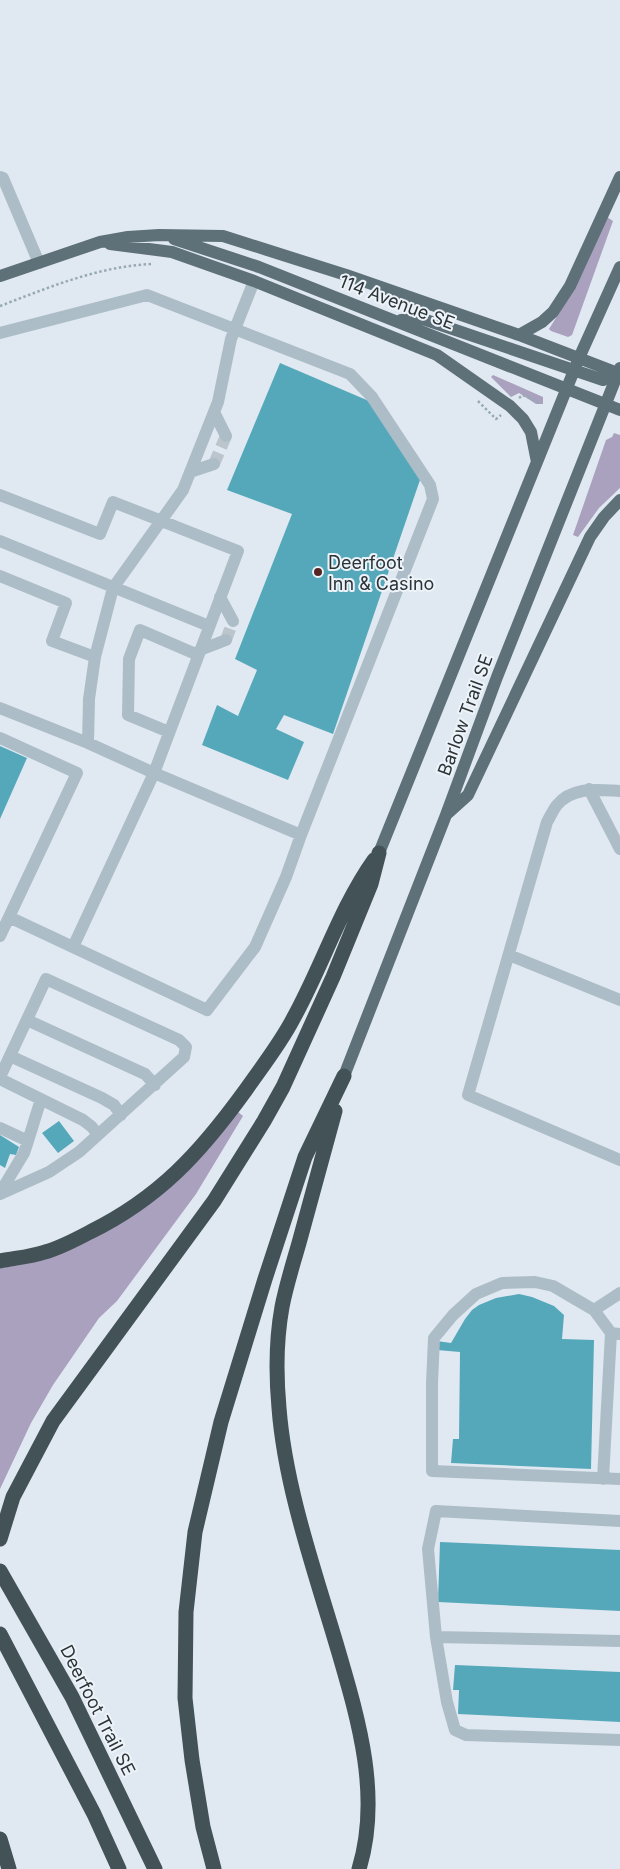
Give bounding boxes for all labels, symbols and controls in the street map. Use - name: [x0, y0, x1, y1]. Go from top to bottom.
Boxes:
- street label: 114 Avenue SE: [336, 270, 458, 334]
- place label: Deerfoot Inn & Casino: [328, 552, 434, 594]
- marker: Deerfoot Inn & Casino: [312, 566, 324, 578]
- street label: Barlow Trail SE: [433, 652, 497, 778]
- street label: Deerfoot Trail SE: [56, 1641, 140, 1779]

